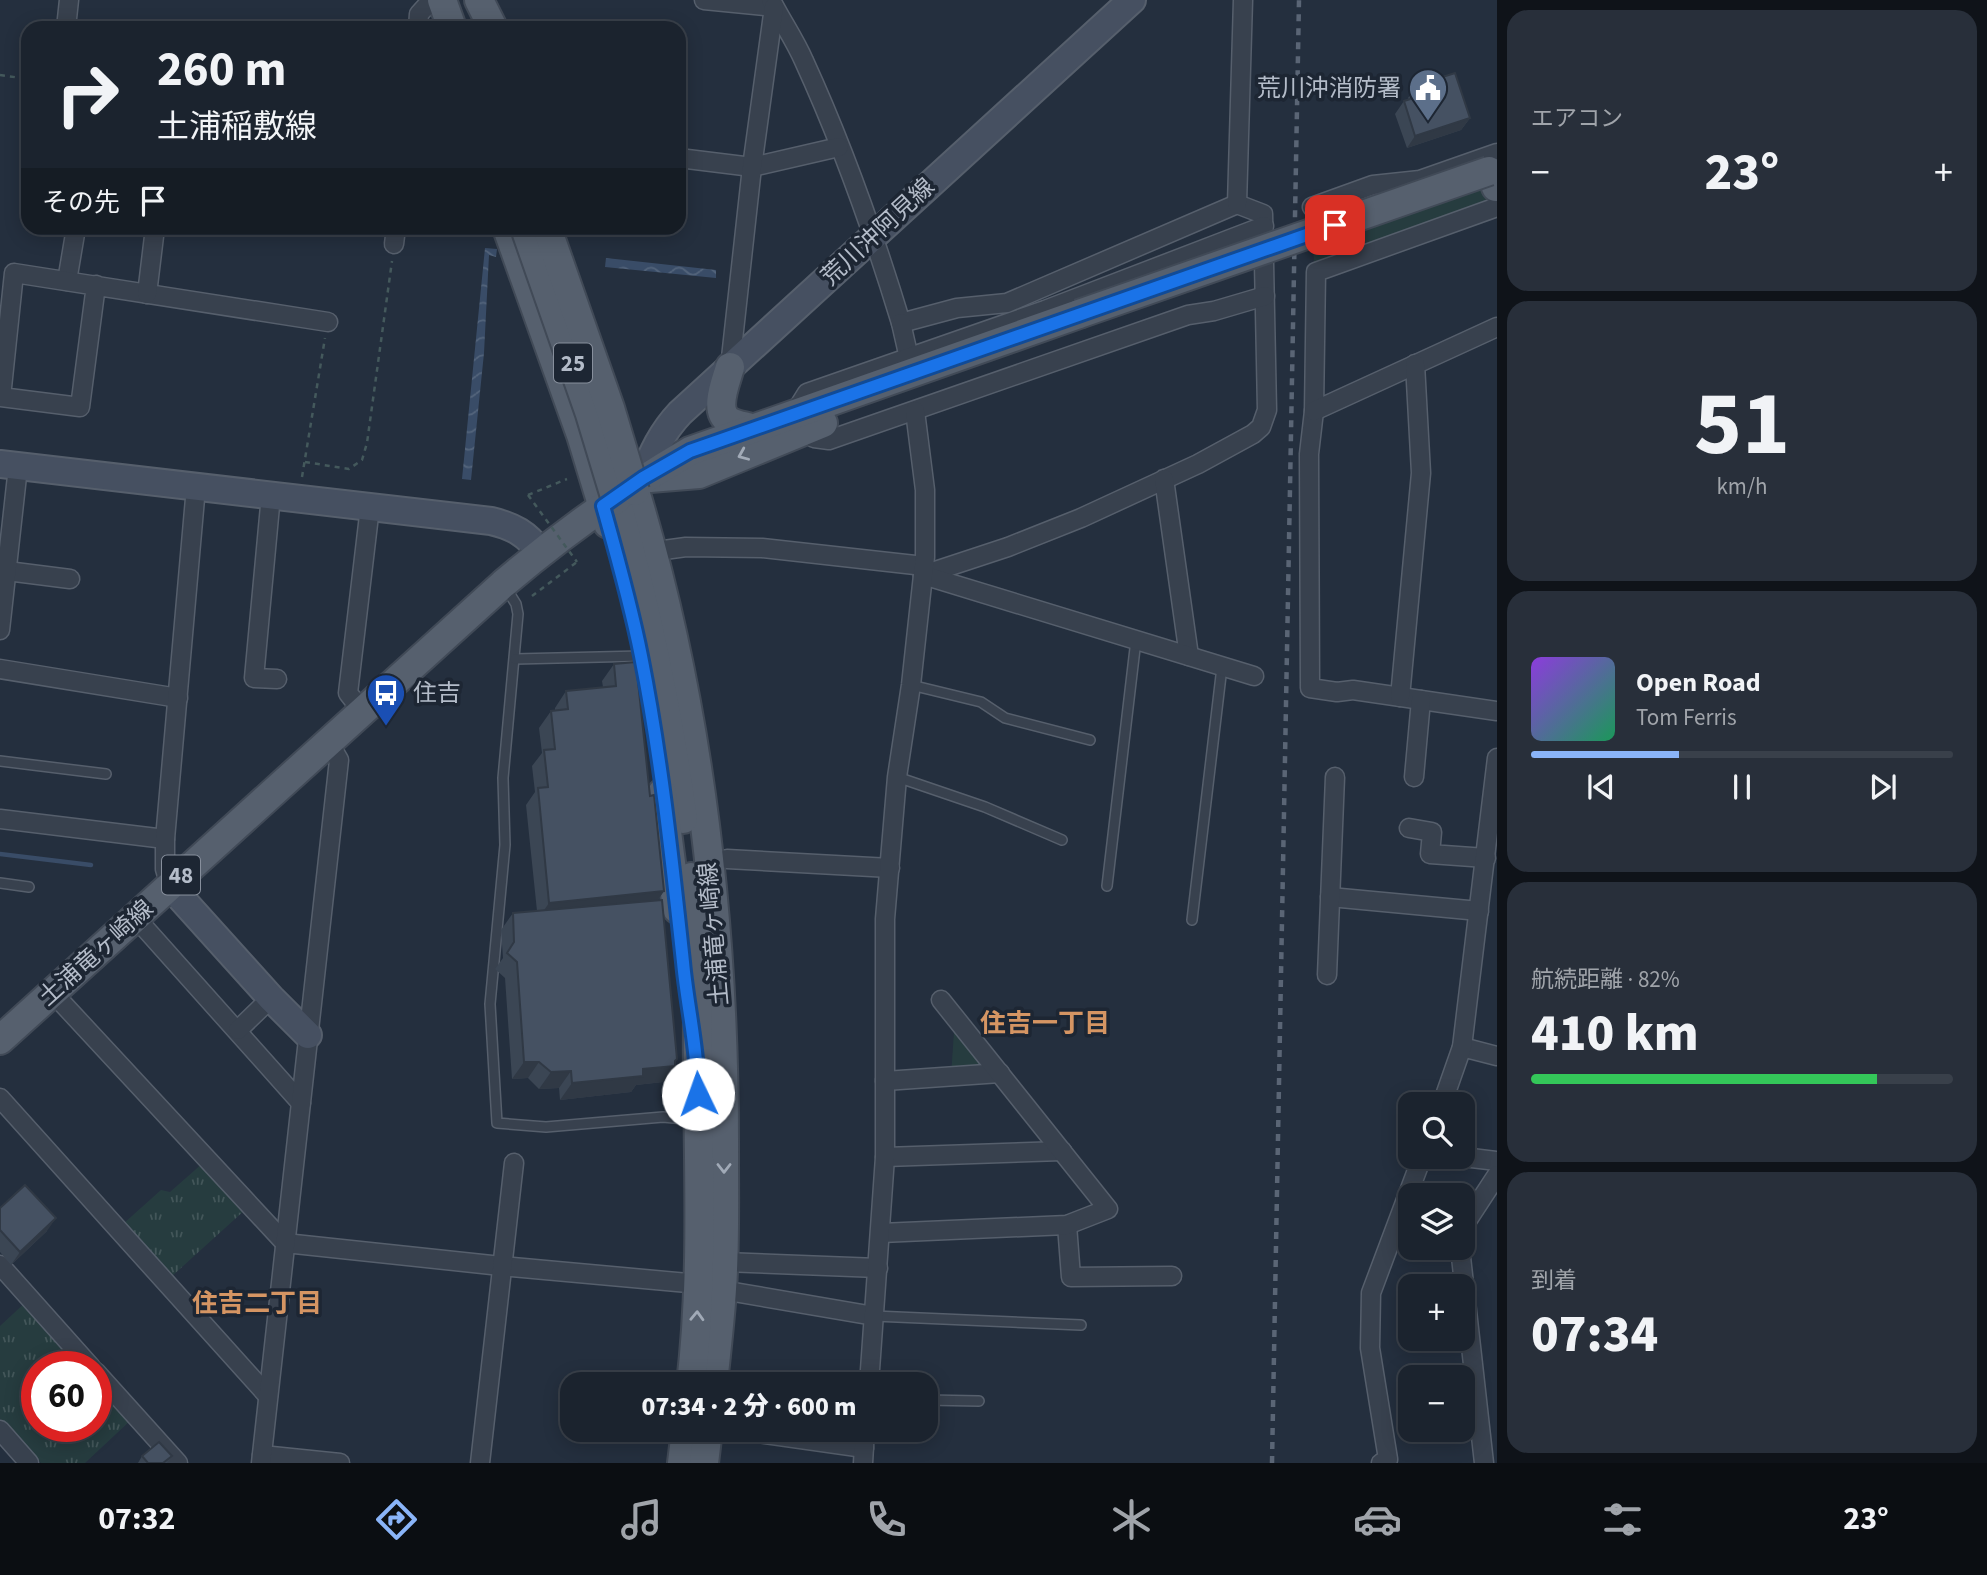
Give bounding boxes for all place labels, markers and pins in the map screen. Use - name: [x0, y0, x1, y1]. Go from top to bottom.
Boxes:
- public building icon: 荒川沖消防署: [1407, 67, 1449, 122]
- place label: 荒川沖消防署: [1257, 71, 1401, 106]
- pin: [1305, 195, 1365, 255]
- bus stop icon: 住吉: [365, 672, 407, 727]
- place label: 住吉: [413, 676, 461, 711]

